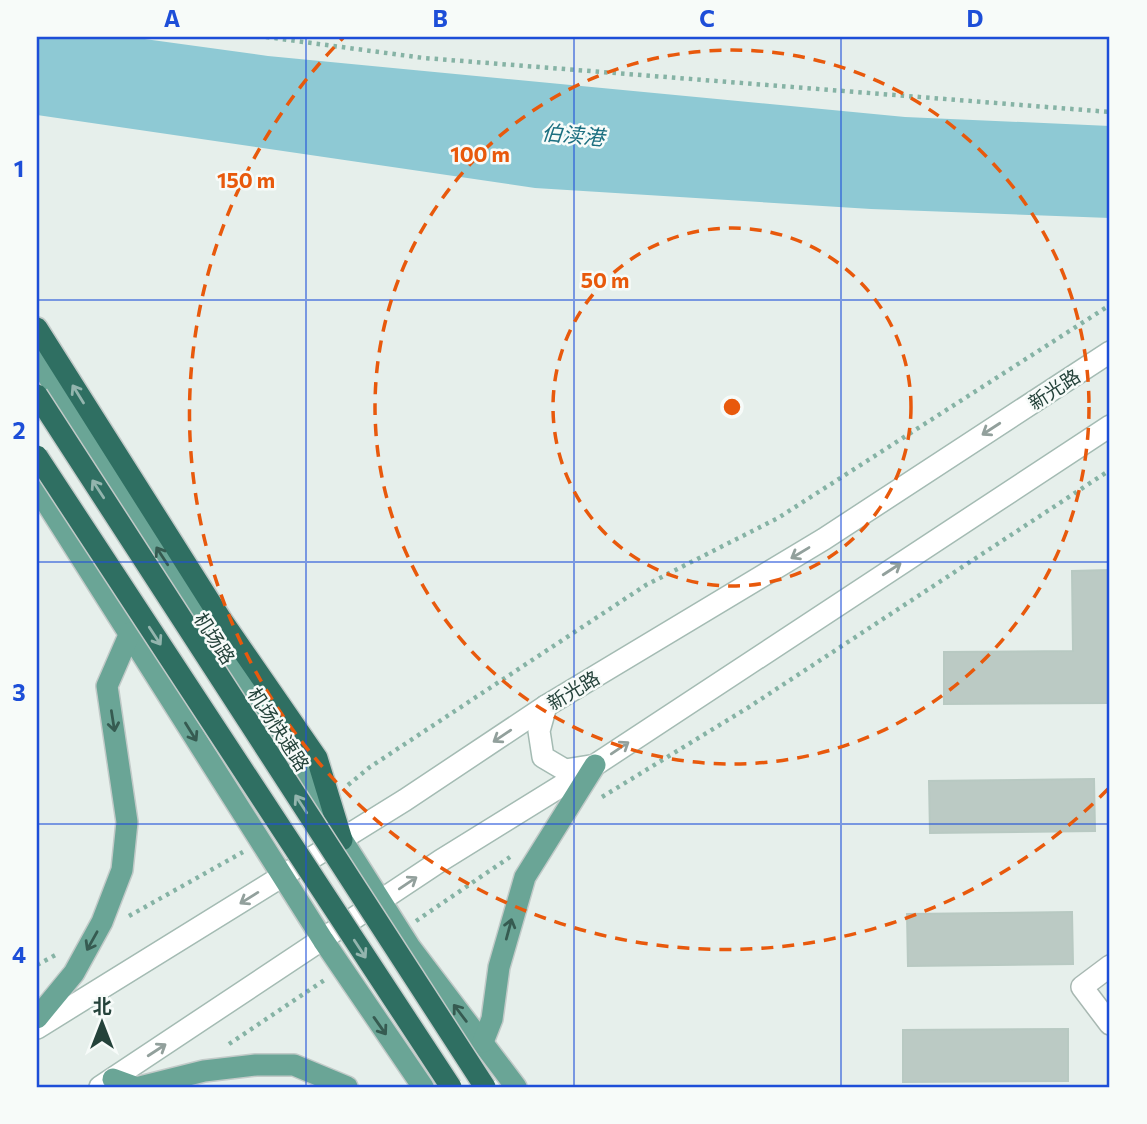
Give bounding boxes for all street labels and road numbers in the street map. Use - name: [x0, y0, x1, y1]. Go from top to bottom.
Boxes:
- street label: 新光路: [1024, 364, 1084, 414]
- street label: 机场路: [190, 608, 240, 668]
- street label: 新光路: [543, 665, 603, 715]
- street label: 机场快速路: [243, 683, 315, 775]

